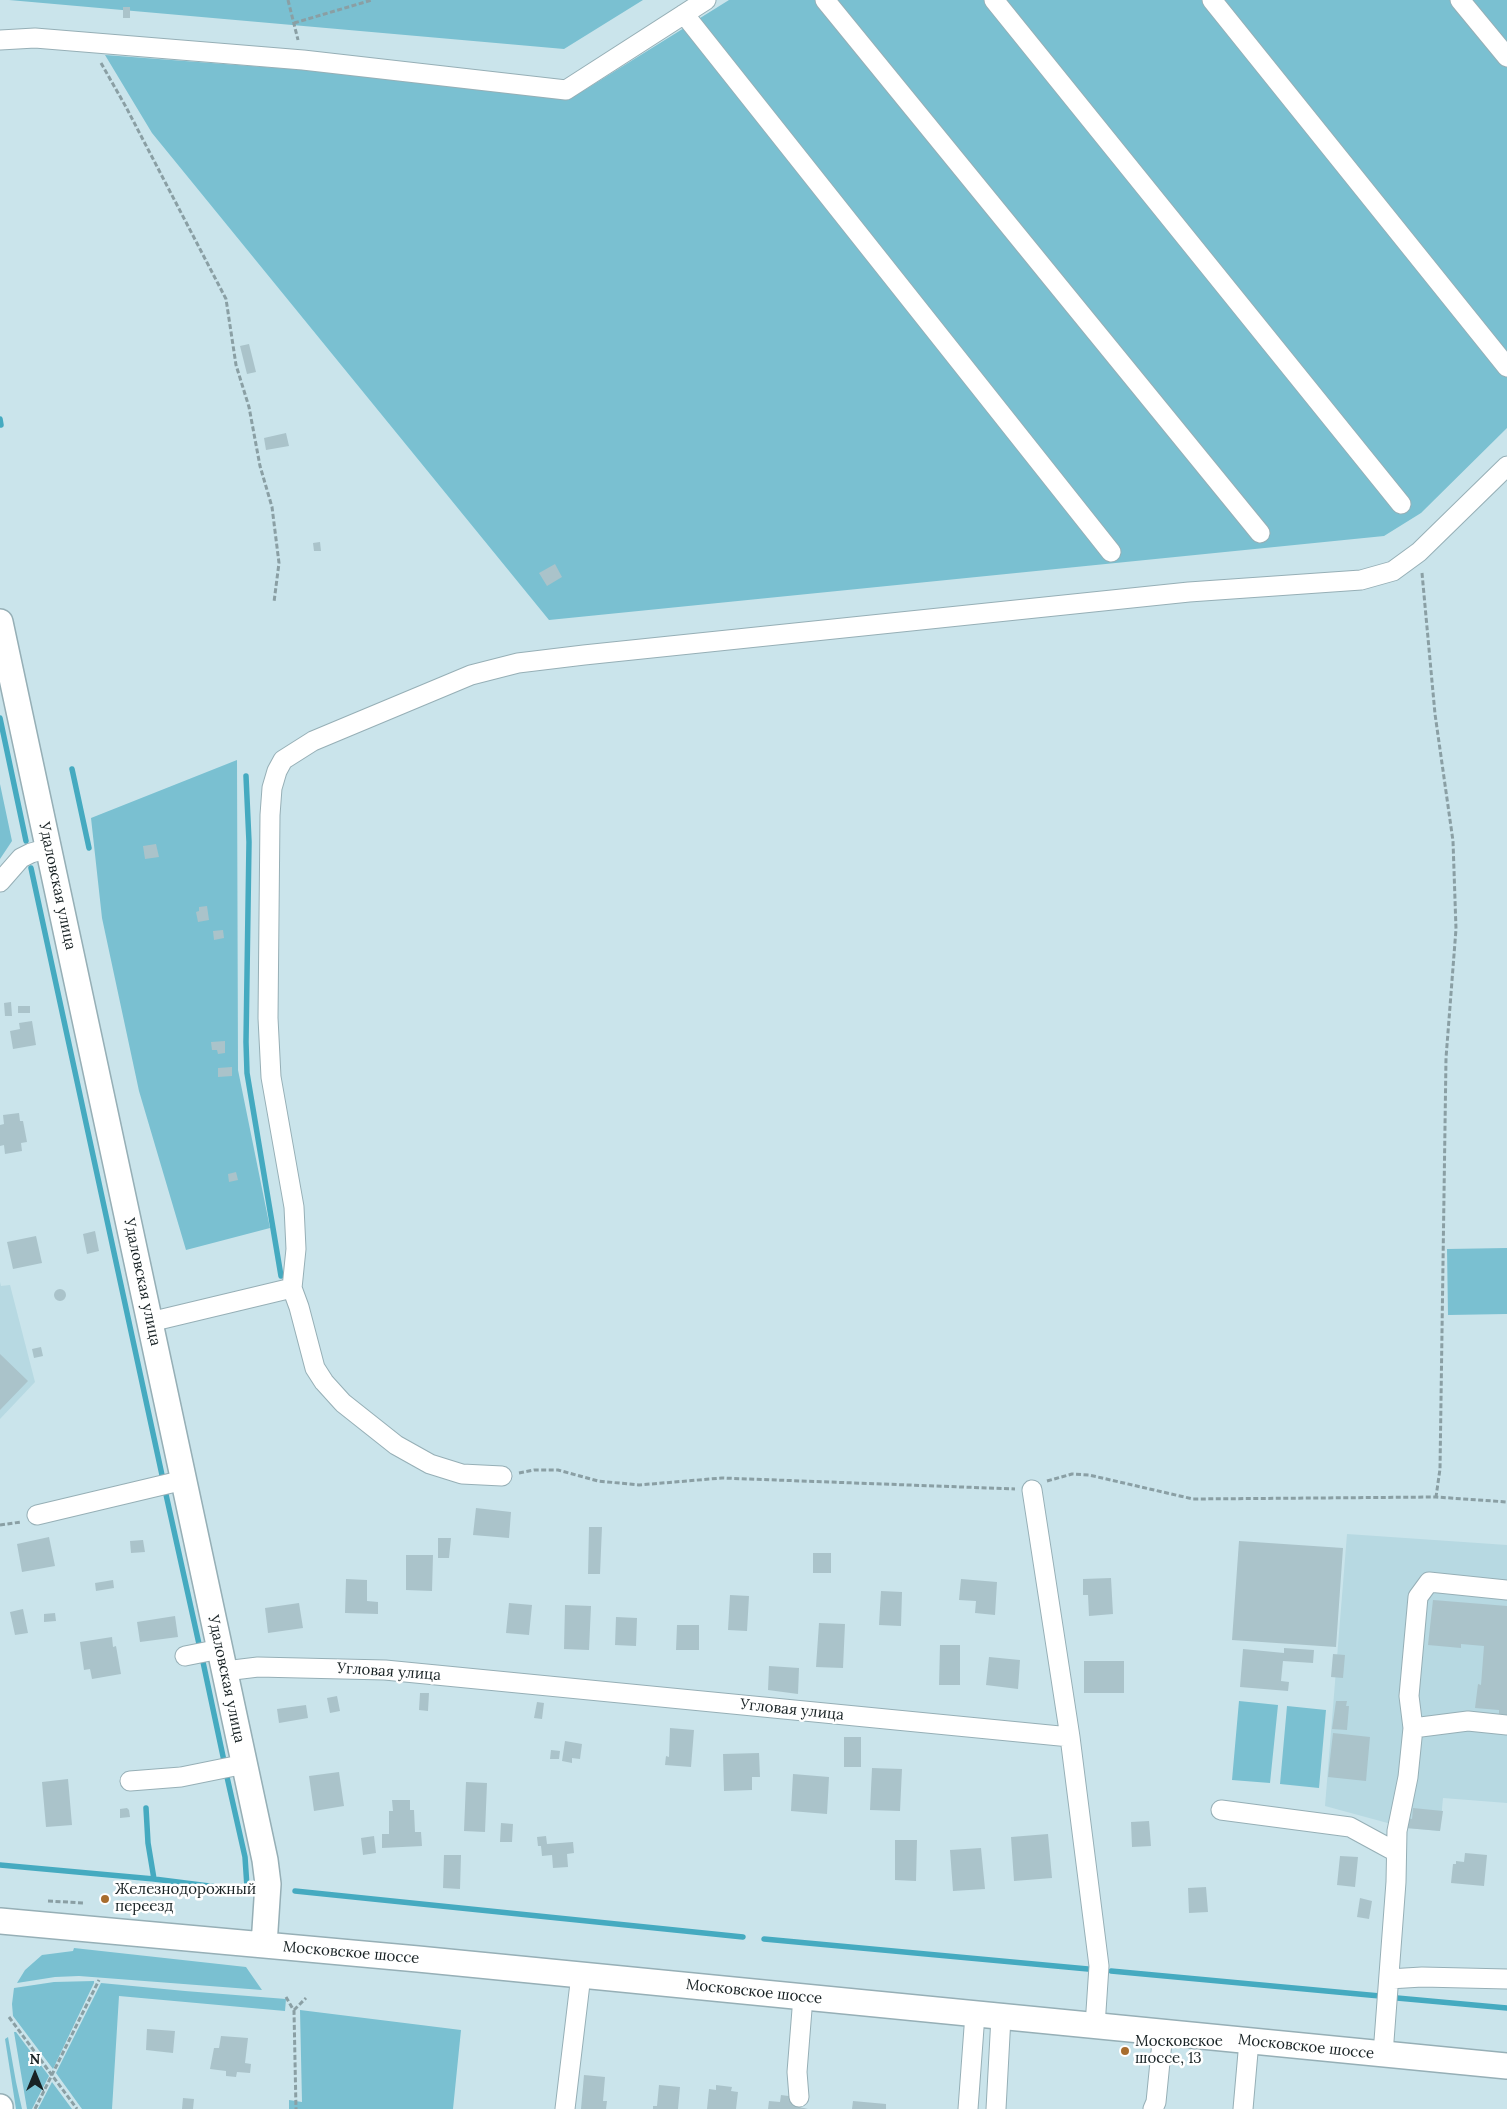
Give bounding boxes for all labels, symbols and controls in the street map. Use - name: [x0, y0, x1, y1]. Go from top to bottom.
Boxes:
- street label: Удаловская улица: [35, 820, 79, 952]
- street label: Удаловская улица: [120, 1216, 164, 1348]
- street label: Удаловская улица: [204, 1613, 248, 1745]
- street label: Угловая улица: [336, 1659, 442, 1685]
- street label: Угловая улица: [739, 1696, 845, 1724]
- place label: Железнодорожный переезд: [115, 1881, 256, 1916]
- marker: Железнодорожный переезд: [99, 1893, 111, 1905]
- street label: Московское шоссе: [282, 1938, 420, 1968]
- street label: Московское шоссе: [685, 1976, 823, 2008]
- street label: Московское шоссе: [1237, 2031, 1375, 2063]
- place label: Московское шоссе, 13: [1135, 2033, 1223, 2068]
- marker: Московское шоссе, 13: [1119, 2045, 1131, 2057]
- north arrow: [10, 2049, 60, 2099]
- text: N: [30, 2050, 40, 2068]

